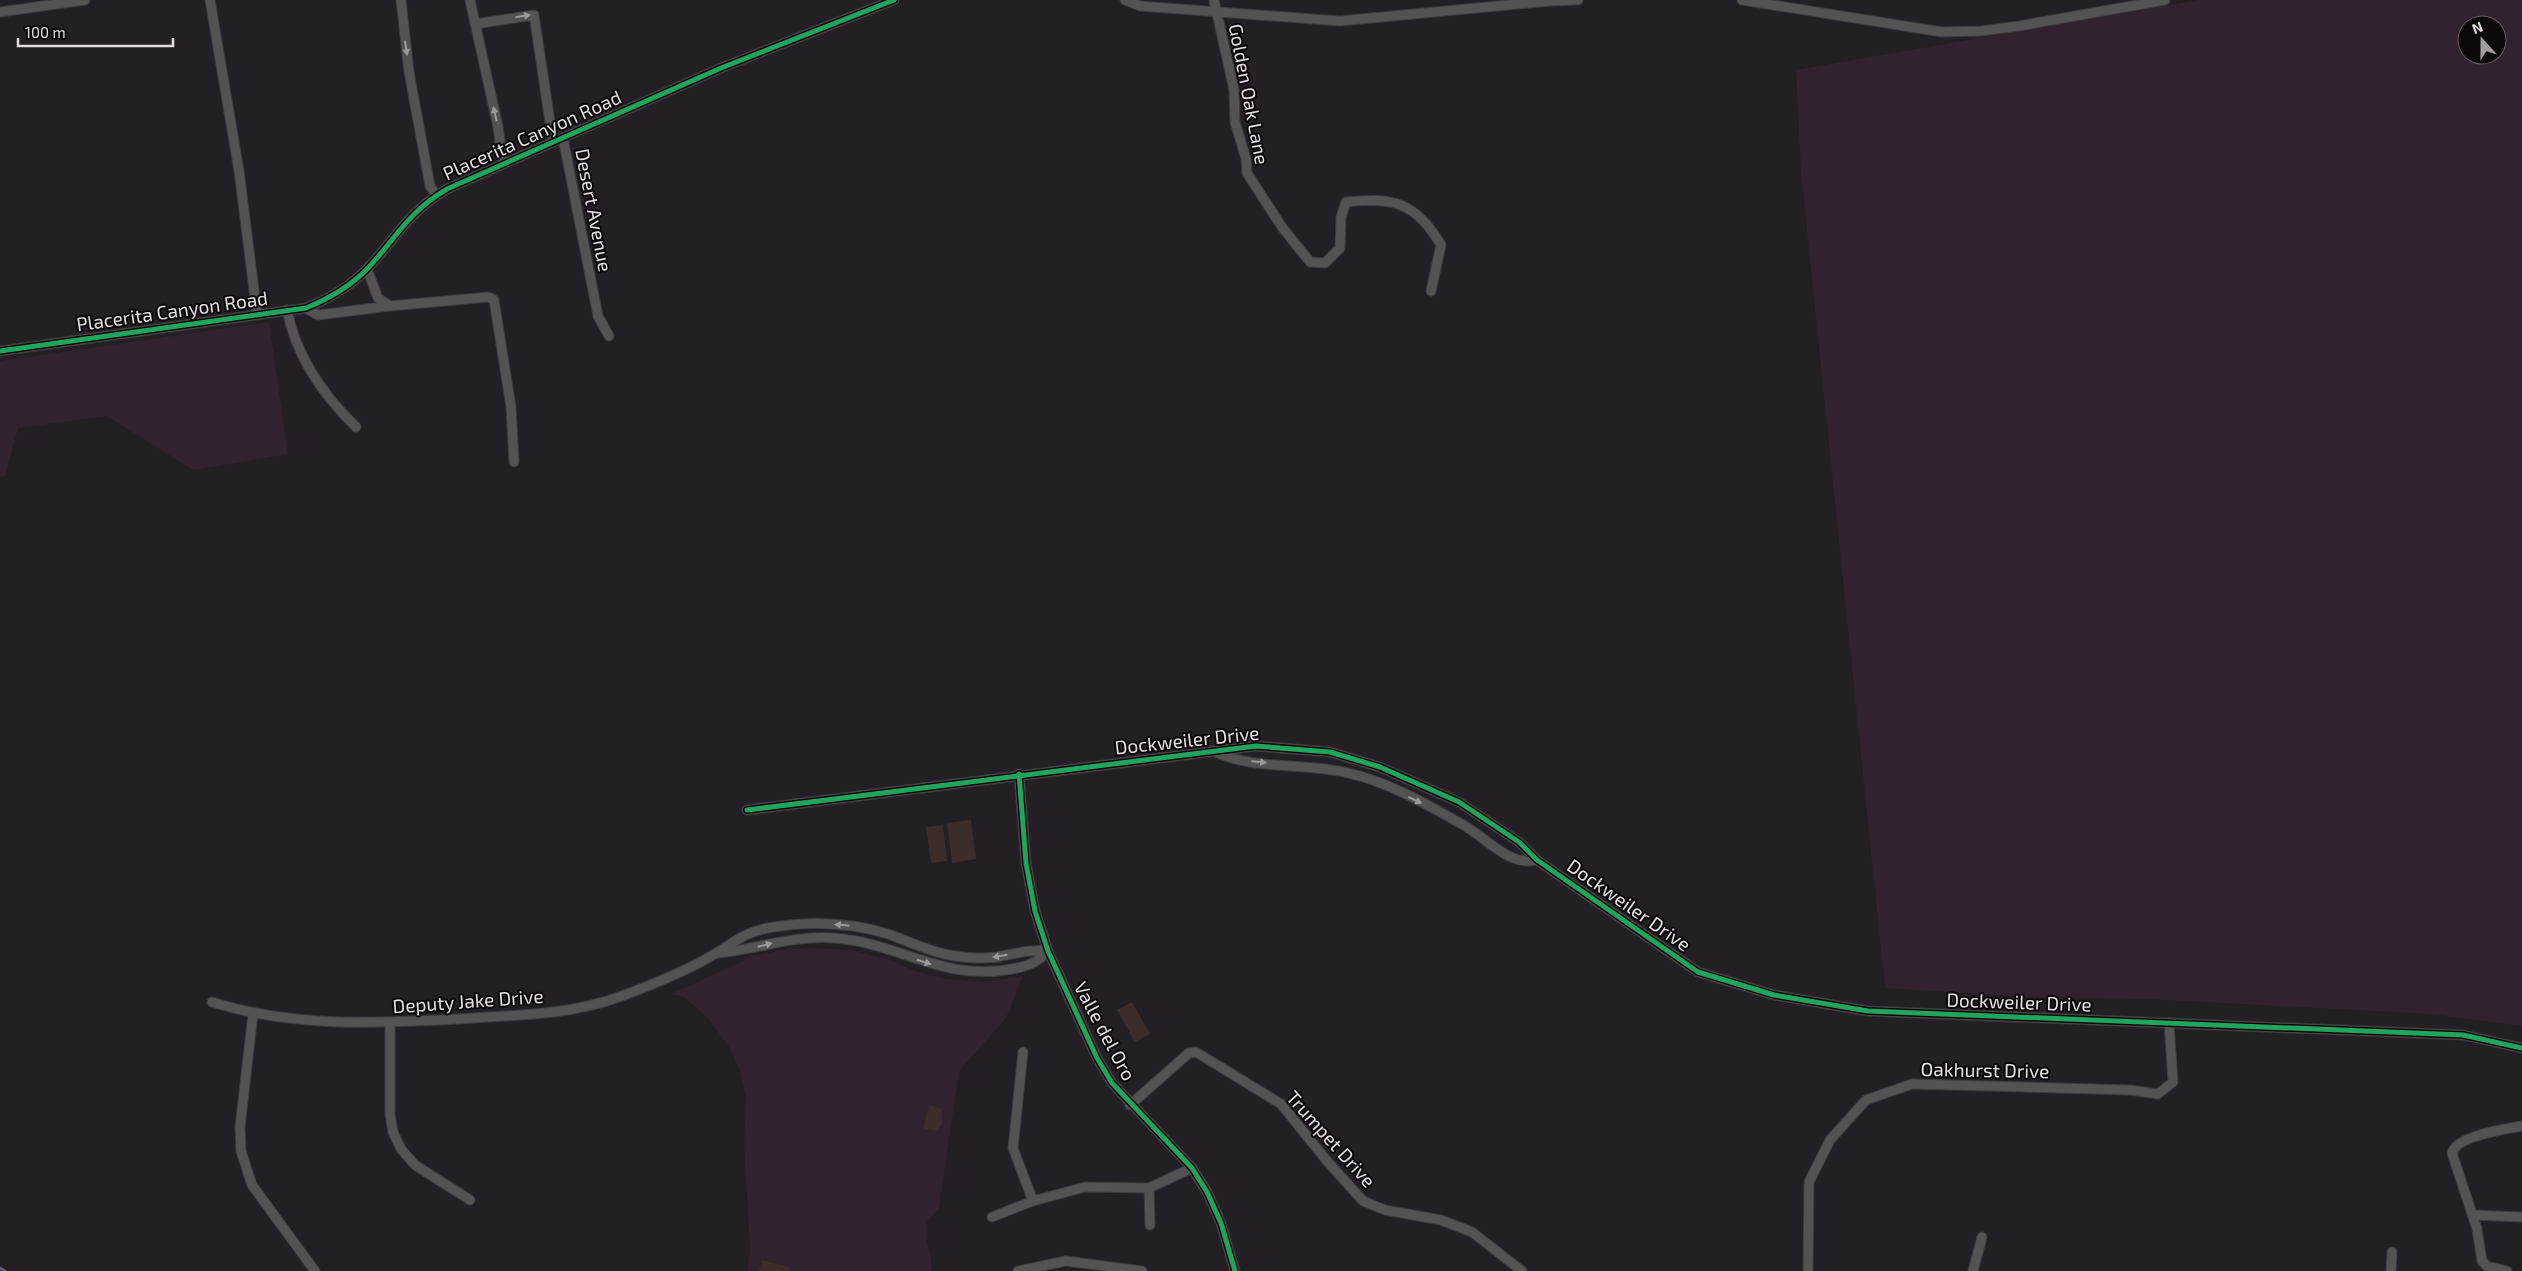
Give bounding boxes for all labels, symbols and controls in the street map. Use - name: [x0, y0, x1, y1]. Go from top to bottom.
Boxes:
- one-way arrow: [516, 12, 532, 20]
- scale bar: [18, 15, 172, 47]
- north arrow: [2457, 15, 2507, 65]
- text: N: [2469, 18, 2485, 37]
- street label: Golden Oak Lane: [1225, 22, 1274, 166]
- text: 100 m: [25, 23, 66, 41]
- one-way arrow: [402, 41, 410, 57]
- street label: Placerita Canyon Road: [439, 85, 625, 184]
- one-way arrow: [491, 106, 499, 122]
- street label: Desert Avenue: [571, 146, 618, 273]
- street label: Placerita Canyon Road: [75, 286, 269, 335]
- street label: Dockweiler Drive: [1113, 720, 1260, 759]
- one-way arrow: [1251, 758, 1267, 766]
- one-way arrow: [1408, 796, 1422, 804]
- street label: Dockweiler Drive: [1563, 854, 1695, 956]
- one-way arrow: [834, 921, 850, 929]
- one-way arrow: [758, 940, 773, 948]
- one-way arrow: [992, 952, 1008, 960]
- one-way arrow: [916, 959, 931, 966]
- street label: Valle del Oro: [1070, 977, 1141, 1084]
- street label: Deputy Jake Drive: [392, 984, 544, 1017]
- street label: Dockweiler Drive: [1946, 987, 2092, 1016]
- street label: Oakhurst Drive: [1921, 1057, 2049, 1082]
- street label: Trumpet Drive: [1282, 1086, 1381, 1192]

